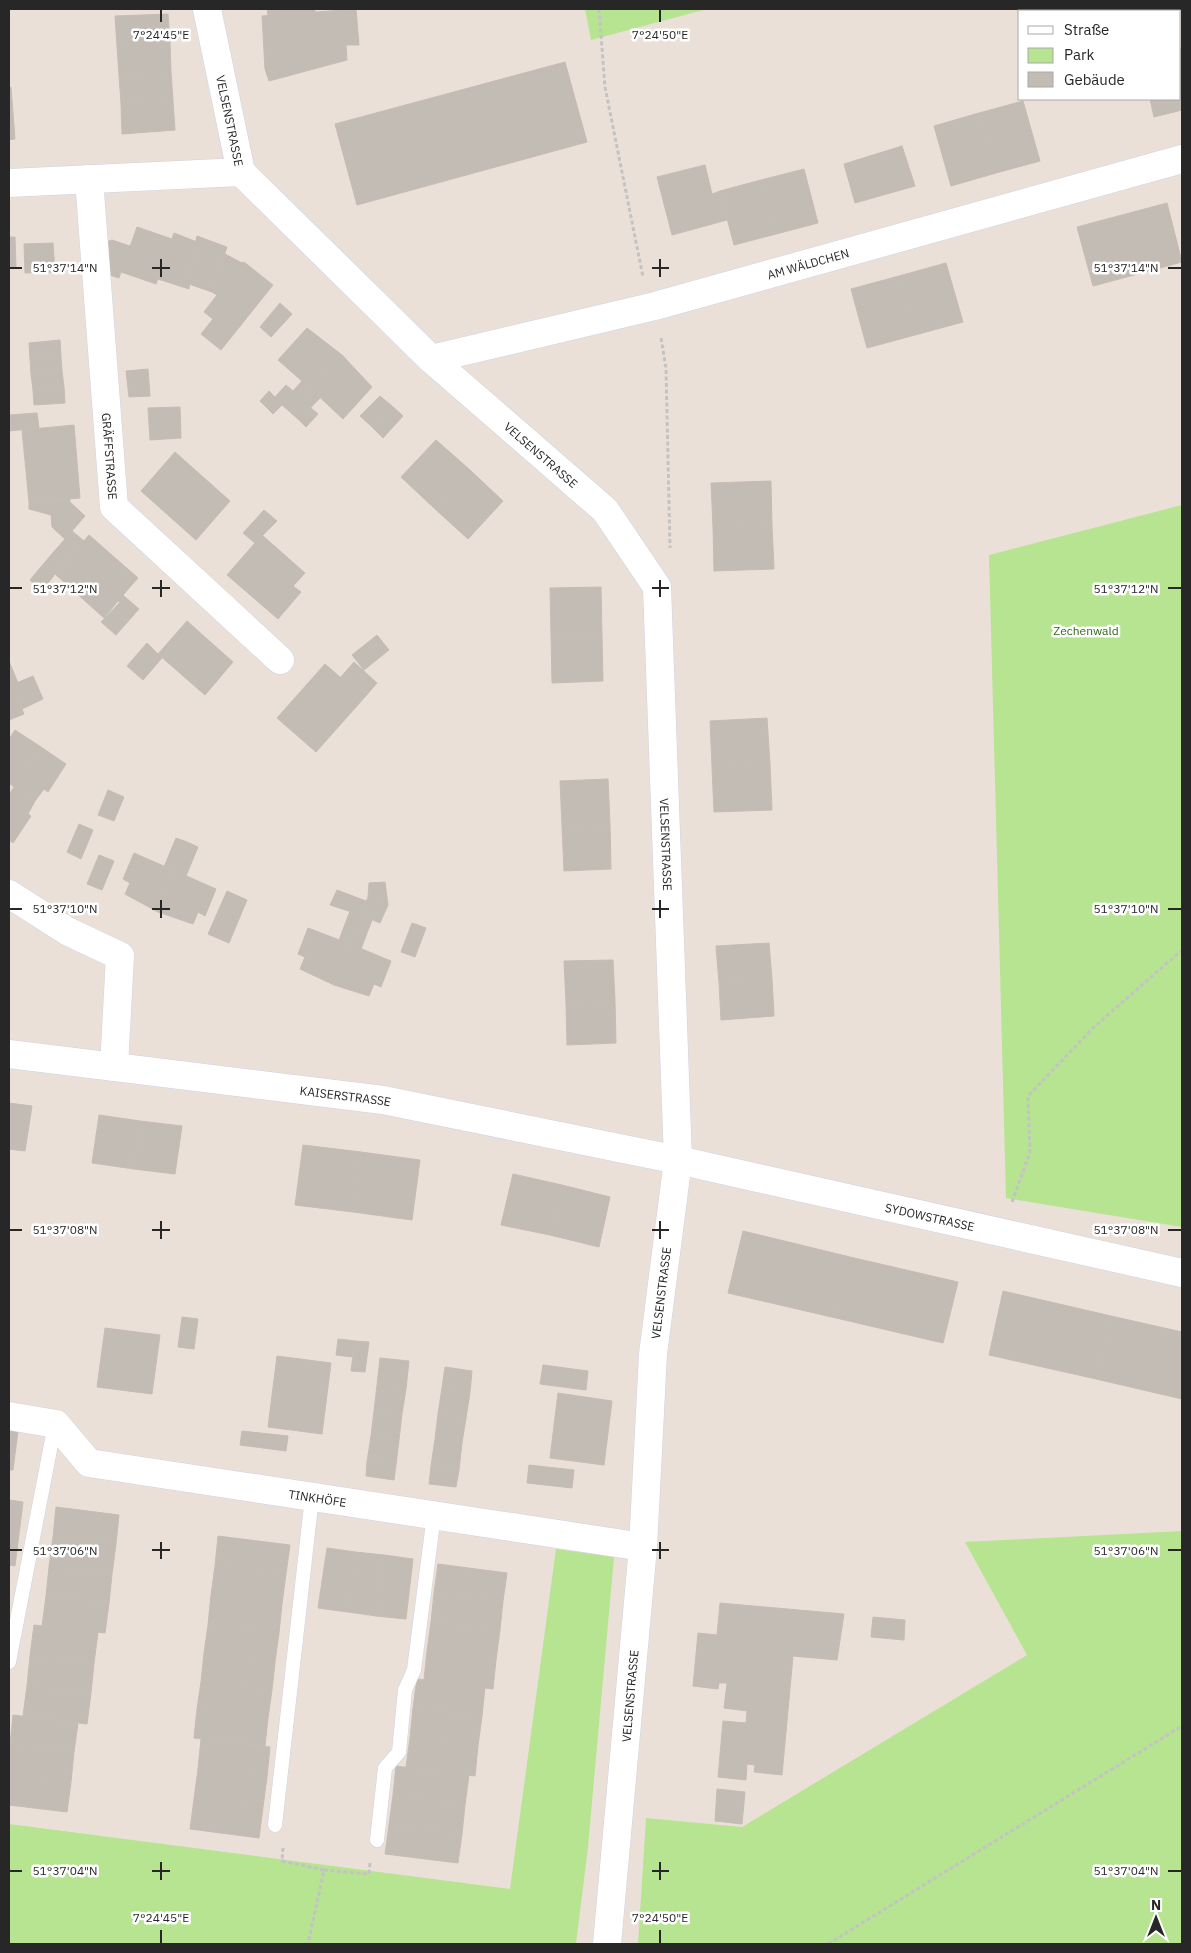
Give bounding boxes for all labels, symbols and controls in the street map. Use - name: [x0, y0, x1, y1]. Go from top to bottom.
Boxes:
- legend: [1018, 10, 1181, 100]
- text: Straße: [1064, 20, 1109, 39]
- text: 7°24'45"E: [133, 27, 189, 42]
- text: 7°24'50"E: [632, 27, 688, 42]
- text: Park: [1064, 45, 1094, 64]
- text: Gebäude: [1064, 70, 1125, 89]
- street label: VELSENSTRASSE: [213, 74, 247, 168]
- street label: AM WÄLDCHEN: [765, 245, 851, 282]
- text: 51°37'14"N: [32, 260, 98, 275]
- text: 51°37'14"N: [1093, 260, 1159, 275]
- street label: GRÄFFSTRASSE: [99, 412, 121, 500]
- street label: VELSENSTRASSE: [501, 419, 581, 491]
- text: 51°37'12"N: [32, 581, 98, 596]
- text: 51°37'12"N: [1093, 581, 1159, 596]
- park label: Zechenwald: [1053, 623, 1119, 638]
- street label: VELSENSTRASSE: [657, 798, 676, 891]
- text: 51°37'10"N: [32, 901, 98, 916]
- text: 51°37'10"N: [1093, 901, 1159, 916]
- street label: KAISERSTRASSE: [299, 1082, 392, 1109]
- street label: SYDOWSTRASSE: [884, 1199, 976, 1234]
- text: 51°37'08"N: [32, 1222, 98, 1237]
- text: 51°37'08"N: [1093, 1222, 1159, 1237]
- street label: VELSENSTRASSE: [648, 1246, 674, 1340]
- street label: TINKHÖFE: [288, 1486, 348, 1509]
- text: 51°37'06"N: [32, 1543, 98, 1558]
- text: 51°37'06"N: [1093, 1543, 1159, 1558]
- street label: VELSENSTRASSE: [618, 1649, 642, 1743]
- text: 51°37'04"N: [32, 1863, 98, 1878]
- text: 51°37'04"N: [1093, 1863, 1159, 1878]
- north arrow: [1131, 1893, 1181, 1943]
- text: N: [1151, 1896, 1161, 1914]
- text: 7°24'45"E: [133, 1910, 189, 1925]
- text: 7°24'50"E: [632, 1910, 688, 1925]

